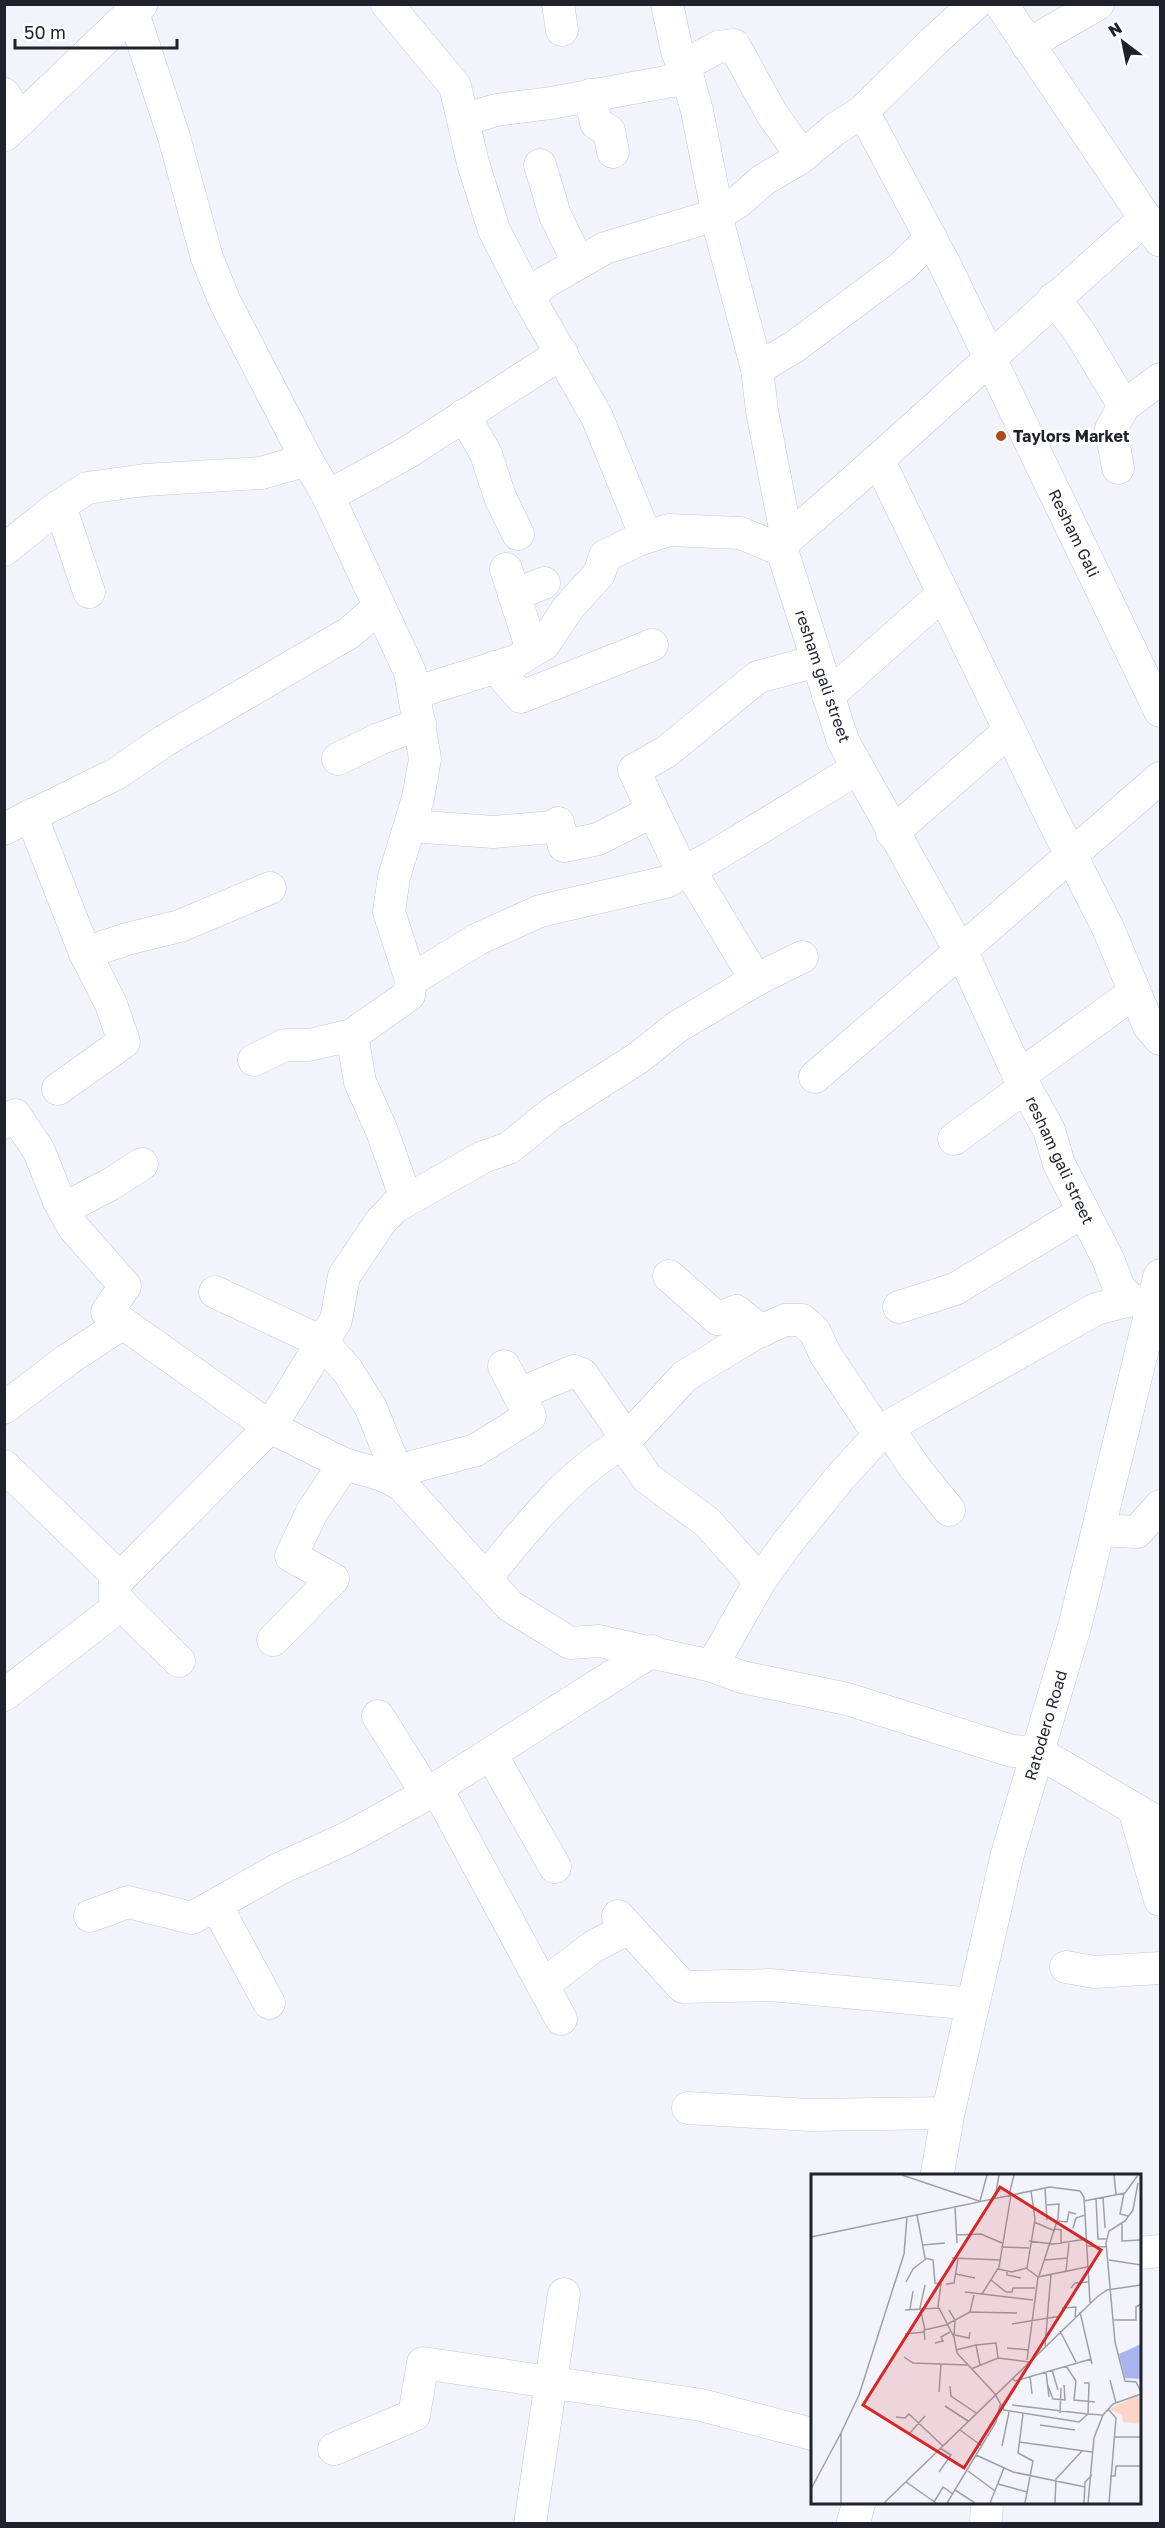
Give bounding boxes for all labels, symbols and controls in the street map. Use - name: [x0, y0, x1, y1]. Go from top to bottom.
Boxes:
- scale bar: [15, 12, 177, 50]
- north arrow: [1093, 12, 1153, 72]
- text: N: [1105, 18, 1126, 41]
- text: 50 m: [24, 21, 66, 43]
- place label: Taylors Market: [1013, 426, 1129, 446]
- marker: Taylors Market: [994, 429, 1008, 443]
- street label: Resham Gali: [1044, 486, 1104, 580]
- street label: resham gali street: [791, 607, 855, 745]
- street label: resham gali street: [1022, 1093, 1098, 1227]
- street label: Ratodero Road: [1020, 1668, 1071, 1783]
- inset map: [811, 2174, 1141, 2504]

